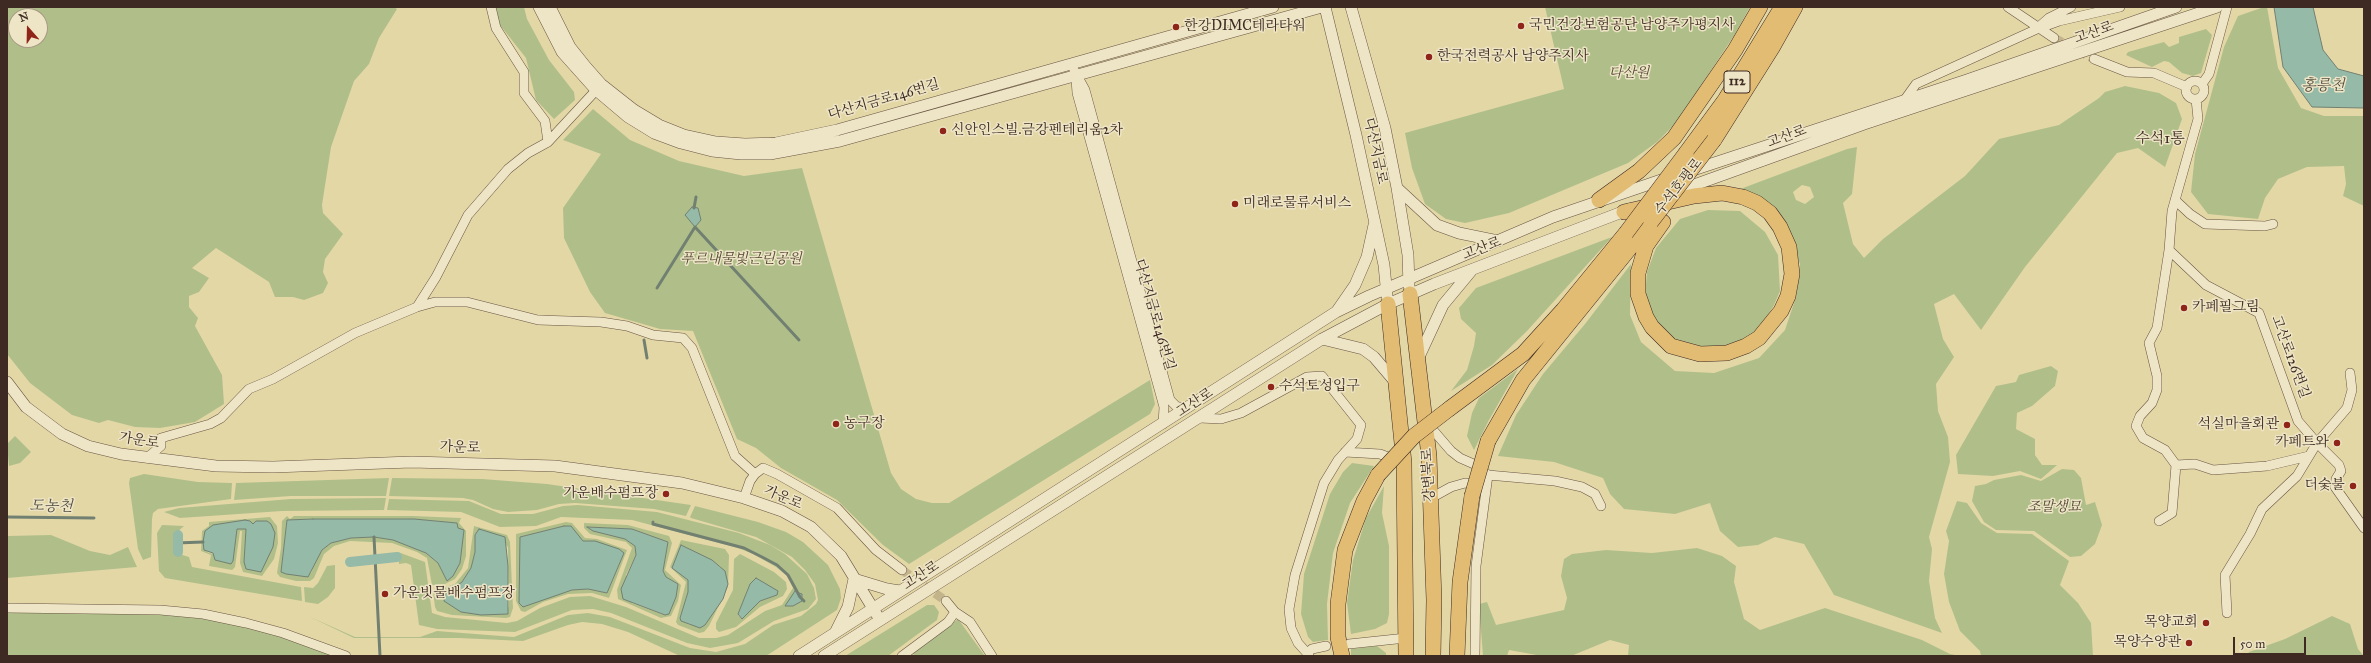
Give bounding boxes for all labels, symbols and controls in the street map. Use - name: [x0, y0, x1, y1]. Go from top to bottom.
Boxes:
- north arrow: [8, 8, 48, 48]
- text: N: [17, 9, 31, 25]
- place label: 국민건강보험공단 남양주가평지사: [1529, 18, 1735, 34]
- street label: 고산로: [2072, 18, 2116, 48]
- place label: 한강DIMC테라타워: [1184, 19, 1306, 35]
- marker: 국민건강보험공단 남양주가평지사: [1516, 21, 1526, 31]
- marker: 한강DIMC테라타워: [1171, 22, 1181, 32]
- place label: 한국전력공사 남양주지사: [1437, 49, 1589, 65]
- marker: 한국전력공사 남양주지사: [1424, 52, 1434, 62]
- park label: 다산원: [1609, 66, 1649, 82]
- road number: 112: [1724, 71, 1750, 93]
- street label: 다산지금로146번길: [826, 76, 942, 124]
- water label: 홍릉천: [2301, 77, 2345, 95]
- street label: 다산지금로: [1360, 116, 1390, 186]
- street label: 고산로: [1765, 122, 1809, 152]
- place label: 신안인스빌.금강펜테리움2차: [951, 123, 1123, 139]
- marker: 신안인스빌.금강펜테리움2차: [938, 126, 948, 136]
- district label: 수석1통: [2135, 130, 2185, 148]
- street label: 수석호평로: [1652, 155, 1706, 219]
- place label: 미래로물류서비스: [1243, 196, 1351, 212]
- marker: 미래로물류서비스: [1230, 199, 1240, 209]
- street label: 고산로: [1460, 234, 1504, 264]
- park label: 푸르내물빛근린공원: [680, 252, 802, 268]
- street label: 다산지금로146번길: [1130, 257, 1178, 373]
- place label: 카페필그림: [2192, 300, 2260, 316]
- marker: 카페필그림: [2179, 303, 2189, 313]
- street label: 고산로126번길: [2267, 313, 2313, 401]
- place label: 수석토성입구: [1279, 379, 1360, 395]
- marker: 수석토성입구: [1266, 382, 1276, 392]
- street label: 고산로: [1173, 385, 1217, 421]
- place label: 농구장: [844, 416, 885, 432]
- place label: 석실마을회관: [2198, 417, 2279, 433]
- marker: 농구장: [831, 419, 841, 429]
- marker: 석실마을회관: [2282, 420, 2292, 430]
- street label: 가운로: [118, 430, 160, 452]
- place label: 카페트와: [2275, 435, 2329, 451]
- marker: 카페트와: [2332, 438, 2342, 448]
- street label: 가운로: [439, 439, 481, 457]
- street label: 강변북로: [1419, 448, 1439, 502]
- place label: 더숯불: [2304, 478, 2345, 494]
- marker: 더숯불: [2348, 481, 2358, 491]
- street label: 가운로: [761, 482, 805, 514]
- place label: 가운배수펌프장: [563, 486, 658, 502]
- marker: 가운배수펌프장: [661, 489, 671, 499]
- water label: 도농천: [29, 498, 73, 516]
- park label: 조말생묘: [2027, 500, 2081, 516]
- street label: 고산로: [899, 558, 943, 594]
- place label: 가운빗물배수펌프장: [393, 586, 515, 602]
- marker: 가운빗물배수펌프장: [380, 589, 390, 599]
- place label: 목양교회: [2144, 615, 2198, 631]
- marker: 목양교회: [2201, 618, 2211, 628]
- scale bar: [2235, 629, 2308, 655]
- place label: 목양수양관: [2113, 635, 2181, 651]
- text: 50 m: [2240, 637, 2265, 651]
- marker: 목양수양관: [2184, 638, 2194, 648]

